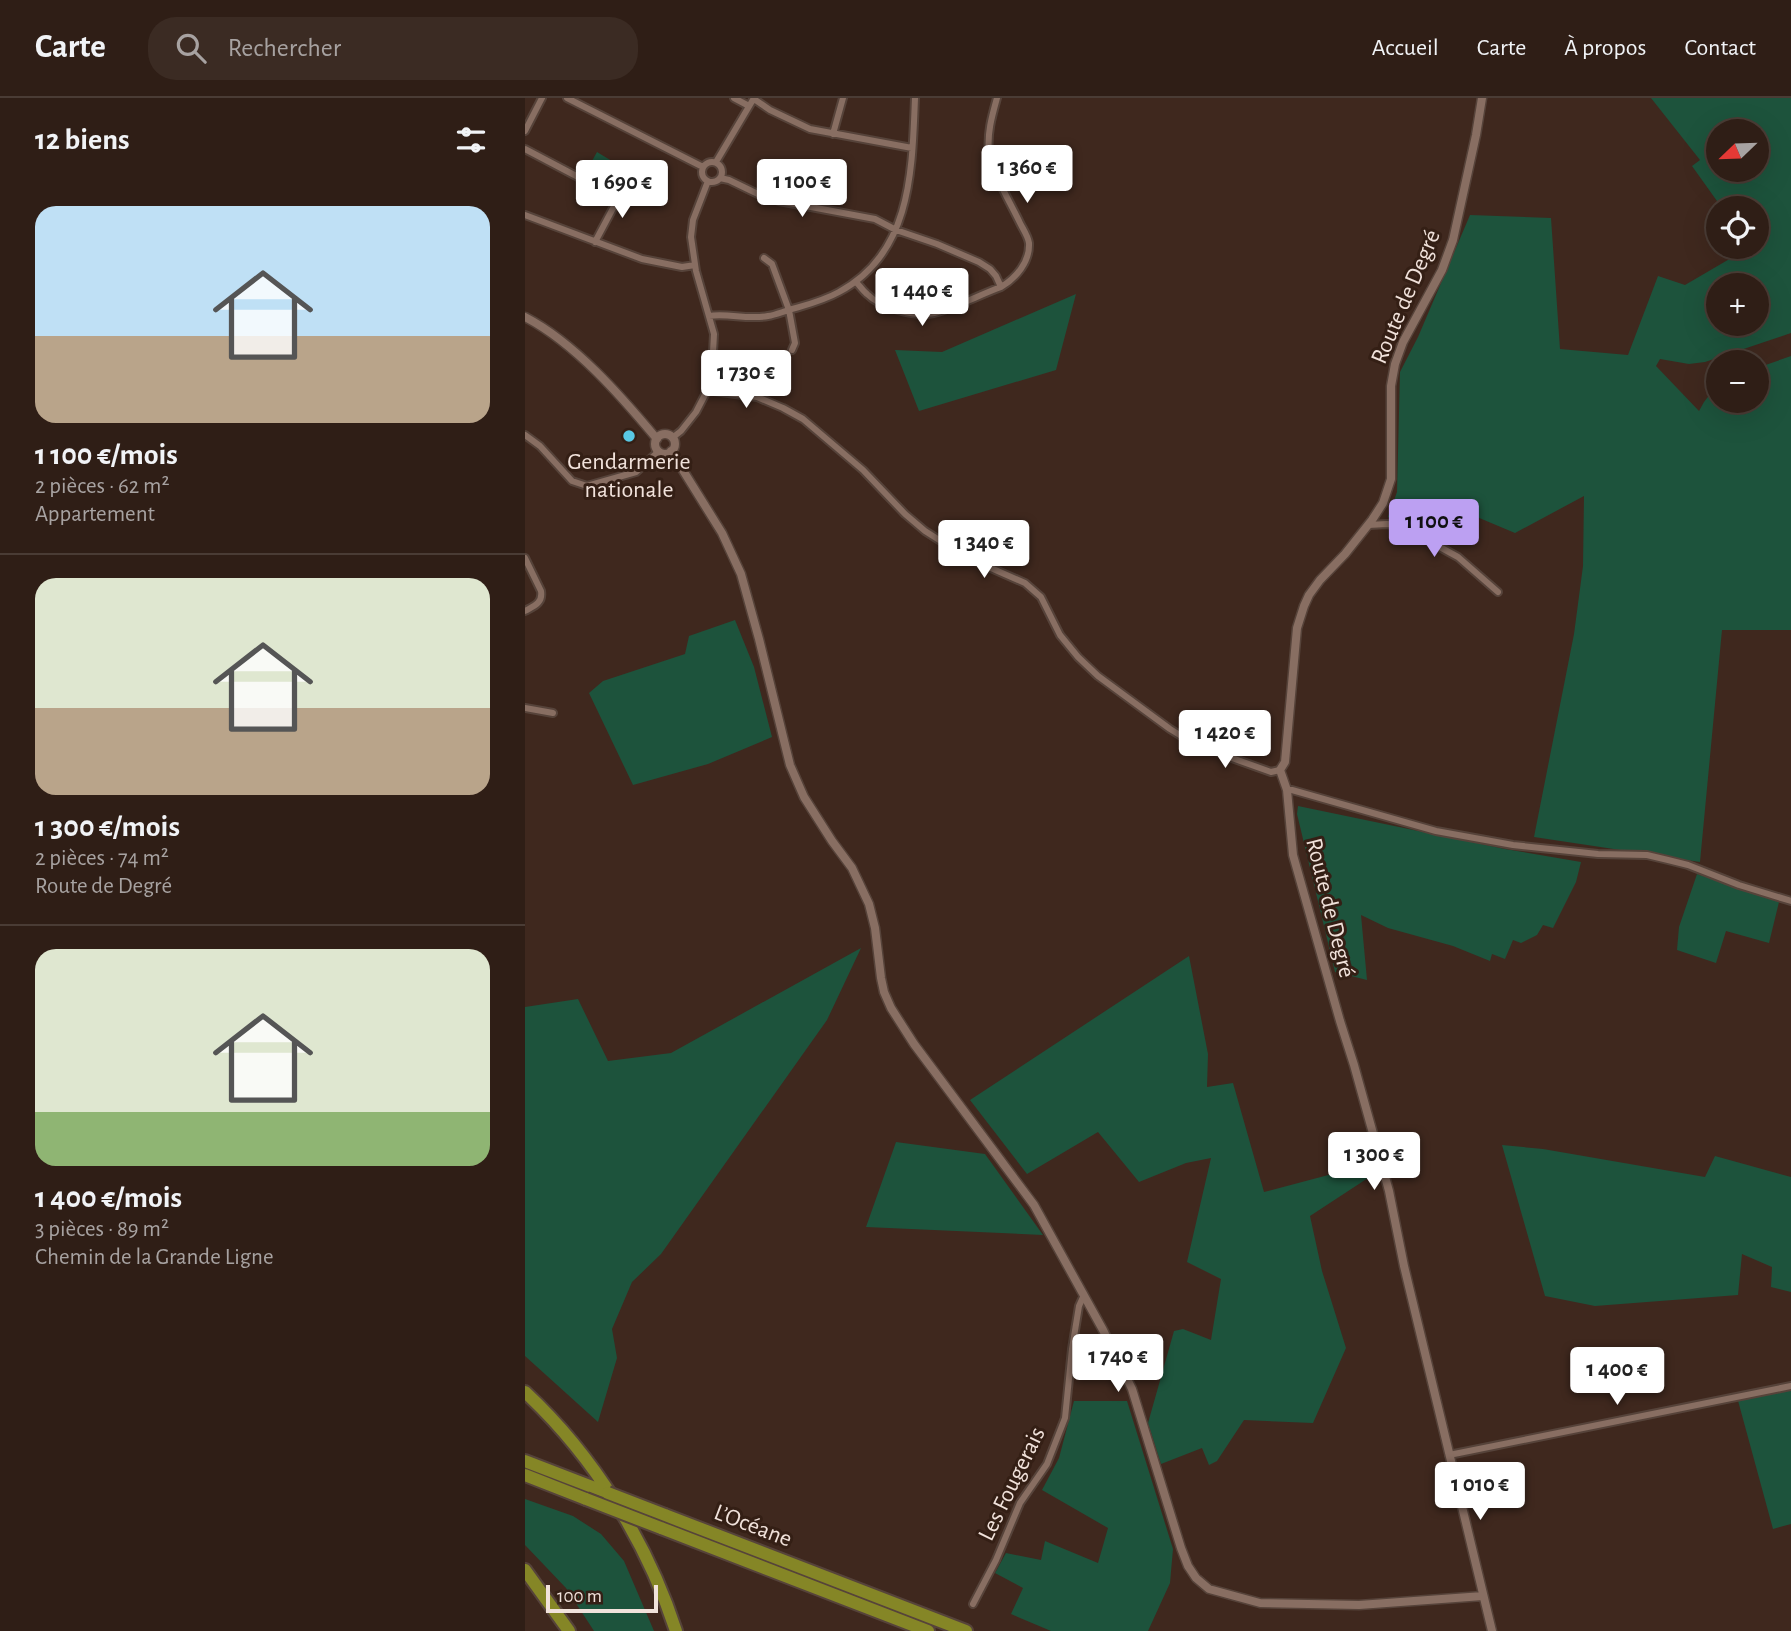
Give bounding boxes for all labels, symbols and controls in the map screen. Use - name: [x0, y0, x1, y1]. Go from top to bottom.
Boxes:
- search box: [148, 17, 638, 80]
- icon: search: [172, 29, 210, 67]
- text: Carte: [35, 31, 106, 64]
- text: Rechercher: [228, 35, 341, 61]
- text: Accueil: [1372, 36, 1439, 60]
- text: Carte: [1477, 36, 1526, 60]
- text: À propos: [1564, 36, 1646, 60]
- text: Contact: [1684, 36, 1756, 60]
- north arrow: [1706, 119, 1769, 182]
- map controls: [1706, 119, 1769, 413]
- icon: filters: [452, 121, 490, 159]
- text: 12 biens: [35, 125, 130, 155]
- pin: 1 360 €: [962, 146, 1092, 205]
- text: 1 360 €: [998, 156, 1056, 179]
- pin: 1 100 €: [737, 159, 867, 219]
- pin: 1 690 €: [557, 160, 687, 220]
- text: 1 100 €: [773, 170, 831, 193]
- text: 1 690 €: [592, 171, 652, 194]
- button: locate: [1706, 196, 1769, 259]
- street label: Route de Degré: [1367, 226, 1445, 368]
- icon: home: [200, 252, 326, 378]
- pin: 1 440 €: [857, 268, 987, 328]
- button: +: [1706, 273, 1769, 336]
- text: 1 440 €: [891, 279, 953, 302]
- pin: 1 730 €: [681, 350, 811, 410]
- button: −: [1706, 350, 1769, 413]
- text: 1 730 €: [717, 361, 775, 384]
- marker: Gendarmerie nationale: [621, 428, 637, 444]
- text: 1 100 €/mois: [35, 440, 178, 470]
- place label: Gendarmerie nationale: [567, 450, 691, 502]
- text: 2 pièces · 62 m²: [35, 475, 169, 498]
- pin: 1 100 €: [1369, 500, 1499, 559]
- text: Appartement: [35, 503, 155, 526]
- text: 1 100 €: [1405, 510, 1463, 533]
- pin: 1 340 €: [919, 520, 1049, 580]
- text: 1 340 €: [954, 531, 1014, 554]
- icon: home: [200, 624, 326, 750]
- pin: 1 420 €: [1160, 710, 1290, 770]
- text: 1 420 €: [1195, 721, 1255, 744]
- text: 1 300 €/mois: [35, 812, 180, 842]
- street label: Route de Degré: [1301, 836, 1359, 980]
- text: 2 pièces · 74 m²: [35, 847, 169, 870]
- text: Route de Degré: [35, 875, 172, 898]
- icon: home: [200, 995, 326, 1121]
- pin: 1 300 €: [1309, 1132, 1439, 1192]
- text: 1 300 €: [1344, 1143, 1404, 1166]
- text: 1 400 €/mois: [35, 1183, 182, 1213]
- text: 3 pièces · 89 m²: [35, 1218, 169, 1241]
- text: Chemin de la Grande Ligne: [35, 1246, 274, 1269]
- pin: 1 740 €: [1053, 1334, 1183, 1394]
- text: 1 740 €: [1088, 1345, 1148, 1368]
- pin: 1 400 €: [1552, 1348, 1682, 1407]
- text: 1 400 €: [1586, 1358, 1648, 1381]
- street label: Les Fougerais: [974, 1423, 1050, 1545]
- pin: 1 010 €: [1415, 1462, 1545, 1522]
- text: 1 010 €: [1451, 1473, 1509, 1496]
- street label: L’Océane: [711, 1500, 795, 1552]
- scale bar: [546, 1582, 658, 1614]
- text: 100 m: [557, 1587, 602, 1606]

